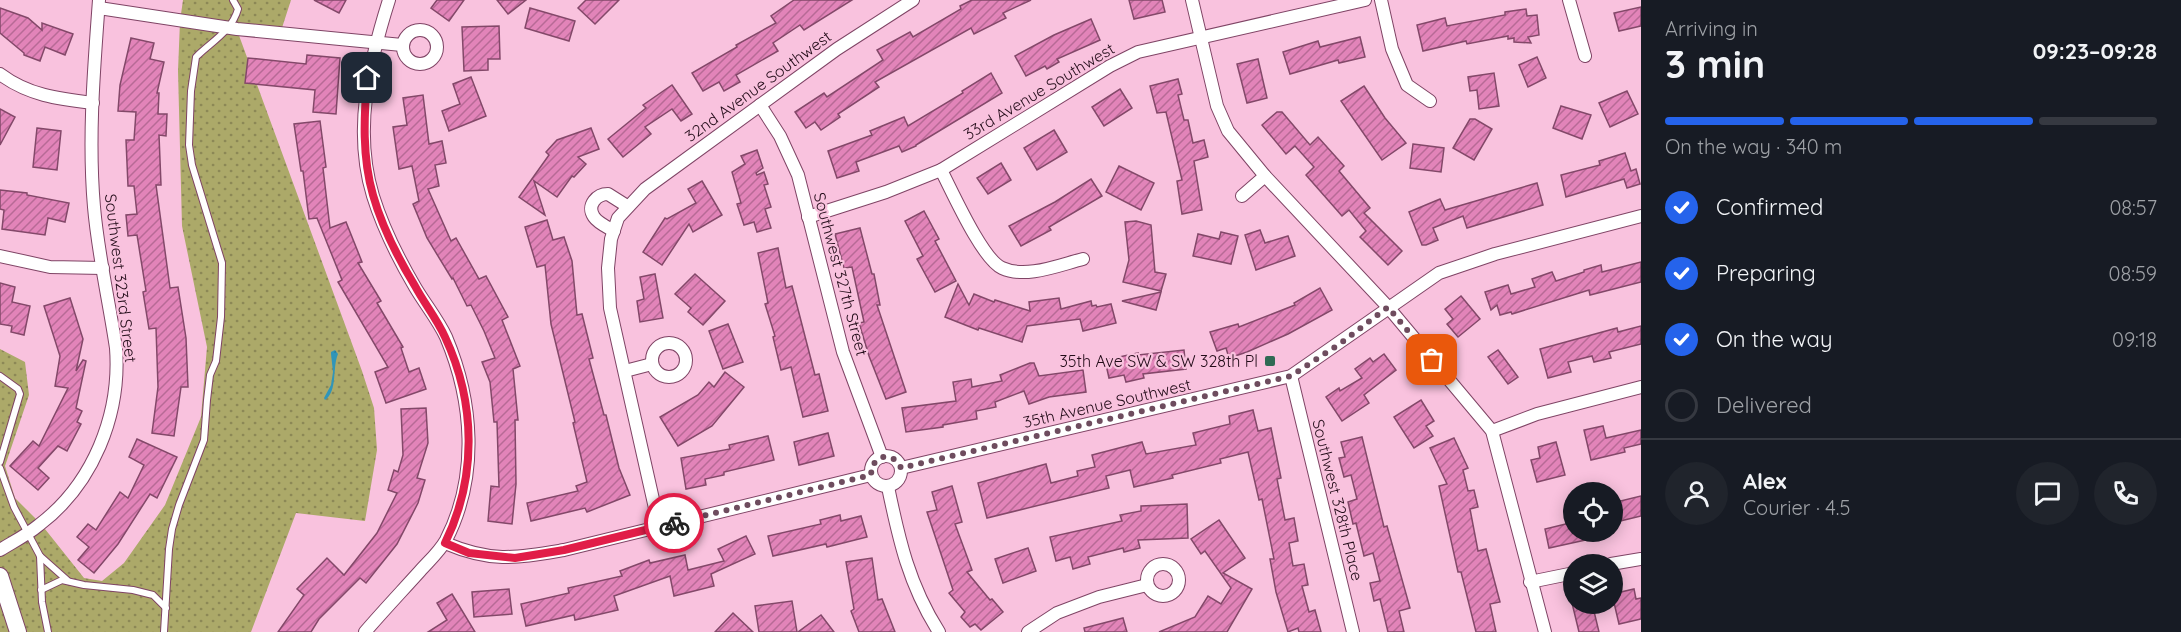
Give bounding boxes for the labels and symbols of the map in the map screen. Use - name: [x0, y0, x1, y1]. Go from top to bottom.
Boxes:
- street label: 32nd Avenue Southwest: [681, 26, 835, 146]
- street label: 33rd Avenue Southwest: [960, 38, 1118, 144]
- pin: [341, 52, 392, 103]
- street label: Southwest 327th Street: [810, 190, 872, 358]
- street label: Southwest 323rd Street: [101, 192, 141, 364]
- pin: [1406, 334, 1457, 385]
- place label: 35th Ave SW & SW 328th Pl: [1059, 351, 1258, 371]
- marker: 35th Ave SW & SW 328th Pl: [1263, 354, 1277, 368]
- street label: 35th Avenue Southwest: [1021, 374, 1193, 432]
- street label: Southwest 328th Place: [1308, 417, 1368, 583]
- courier: [644, 493, 704, 553]

